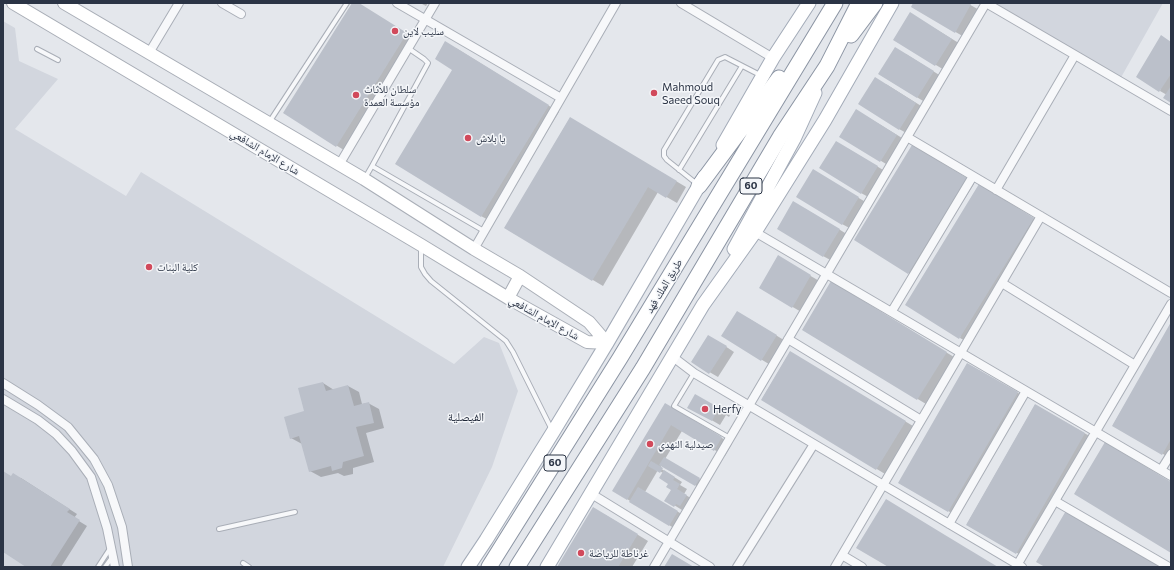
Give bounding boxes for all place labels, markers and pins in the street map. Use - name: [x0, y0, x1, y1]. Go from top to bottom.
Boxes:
- place label: سليب لاين: [403, 24, 444, 38]
- marker: سليب لاين: [390, 26, 400, 36]
- place label: Mahmoud Saeed Souq: [662, 80, 720, 106]
- place label: سلطان للأثاث مؤسسة العمدة: [364, 82, 420, 108]
- marker: Mahmoud Saeed Souq: [649, 88, 659, 98]
- marker: سلطان للأثاث مؤسسة العمدة: [351, 90, 361, 100]
- place label: يا بلاش: [476, 131, 506, 145]
- marker: يا بلاش: [463, 133, 473, 143]
- place label: كلية البنات: [157, 260, 198, 274]
- marker: كلية البنات: [144, 262, 154, 272]
- place label: Herfy: [713, 402, 741, 416]
- marker: Herfy: [700, 404, 710, 414]
- place label: صيدلية النهدي: [658, 437, 714, 451]
- marker: صيدلية النهدي: [645, 439, 655, 449]
- place label: غرناطة للرياضة: [589, 546, 649, 560]
- marker: غرناطة للرياضة: [576, 548, 586, 558]

